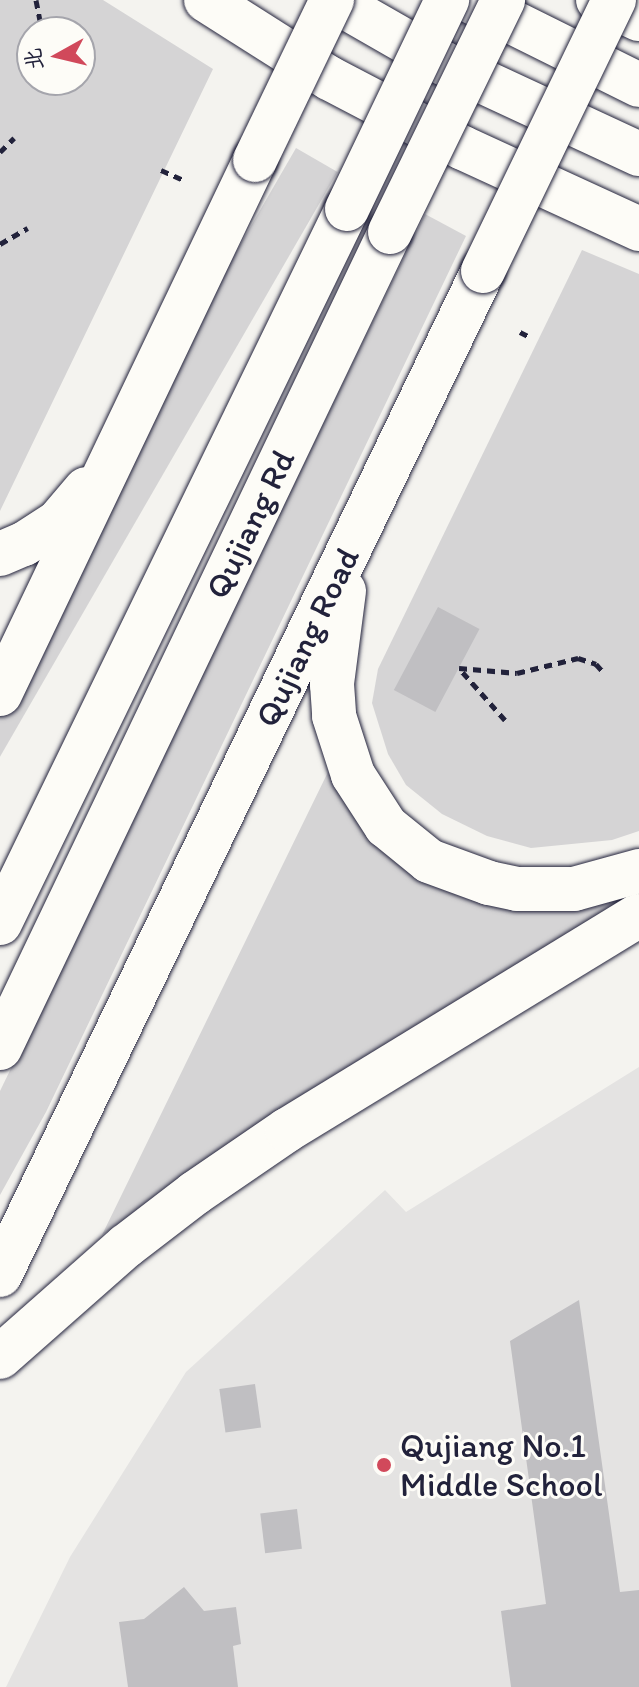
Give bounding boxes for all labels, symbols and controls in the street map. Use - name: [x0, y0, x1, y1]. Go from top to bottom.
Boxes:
- north arrow: [16, 16, 96, 96]
- text: 北: [19, 46, 49, 72]
- street label: Qujiang Rd: [196, 443, 304, 605]
- street label: Qujiang Road: [246, 541, 368, 733]
- place label: Qujiang No.1 Middle School: [400, 1425, 603, 1504]
- marker: Qujiang No.1 Middle School: [375, 1456, 393, 1474]

